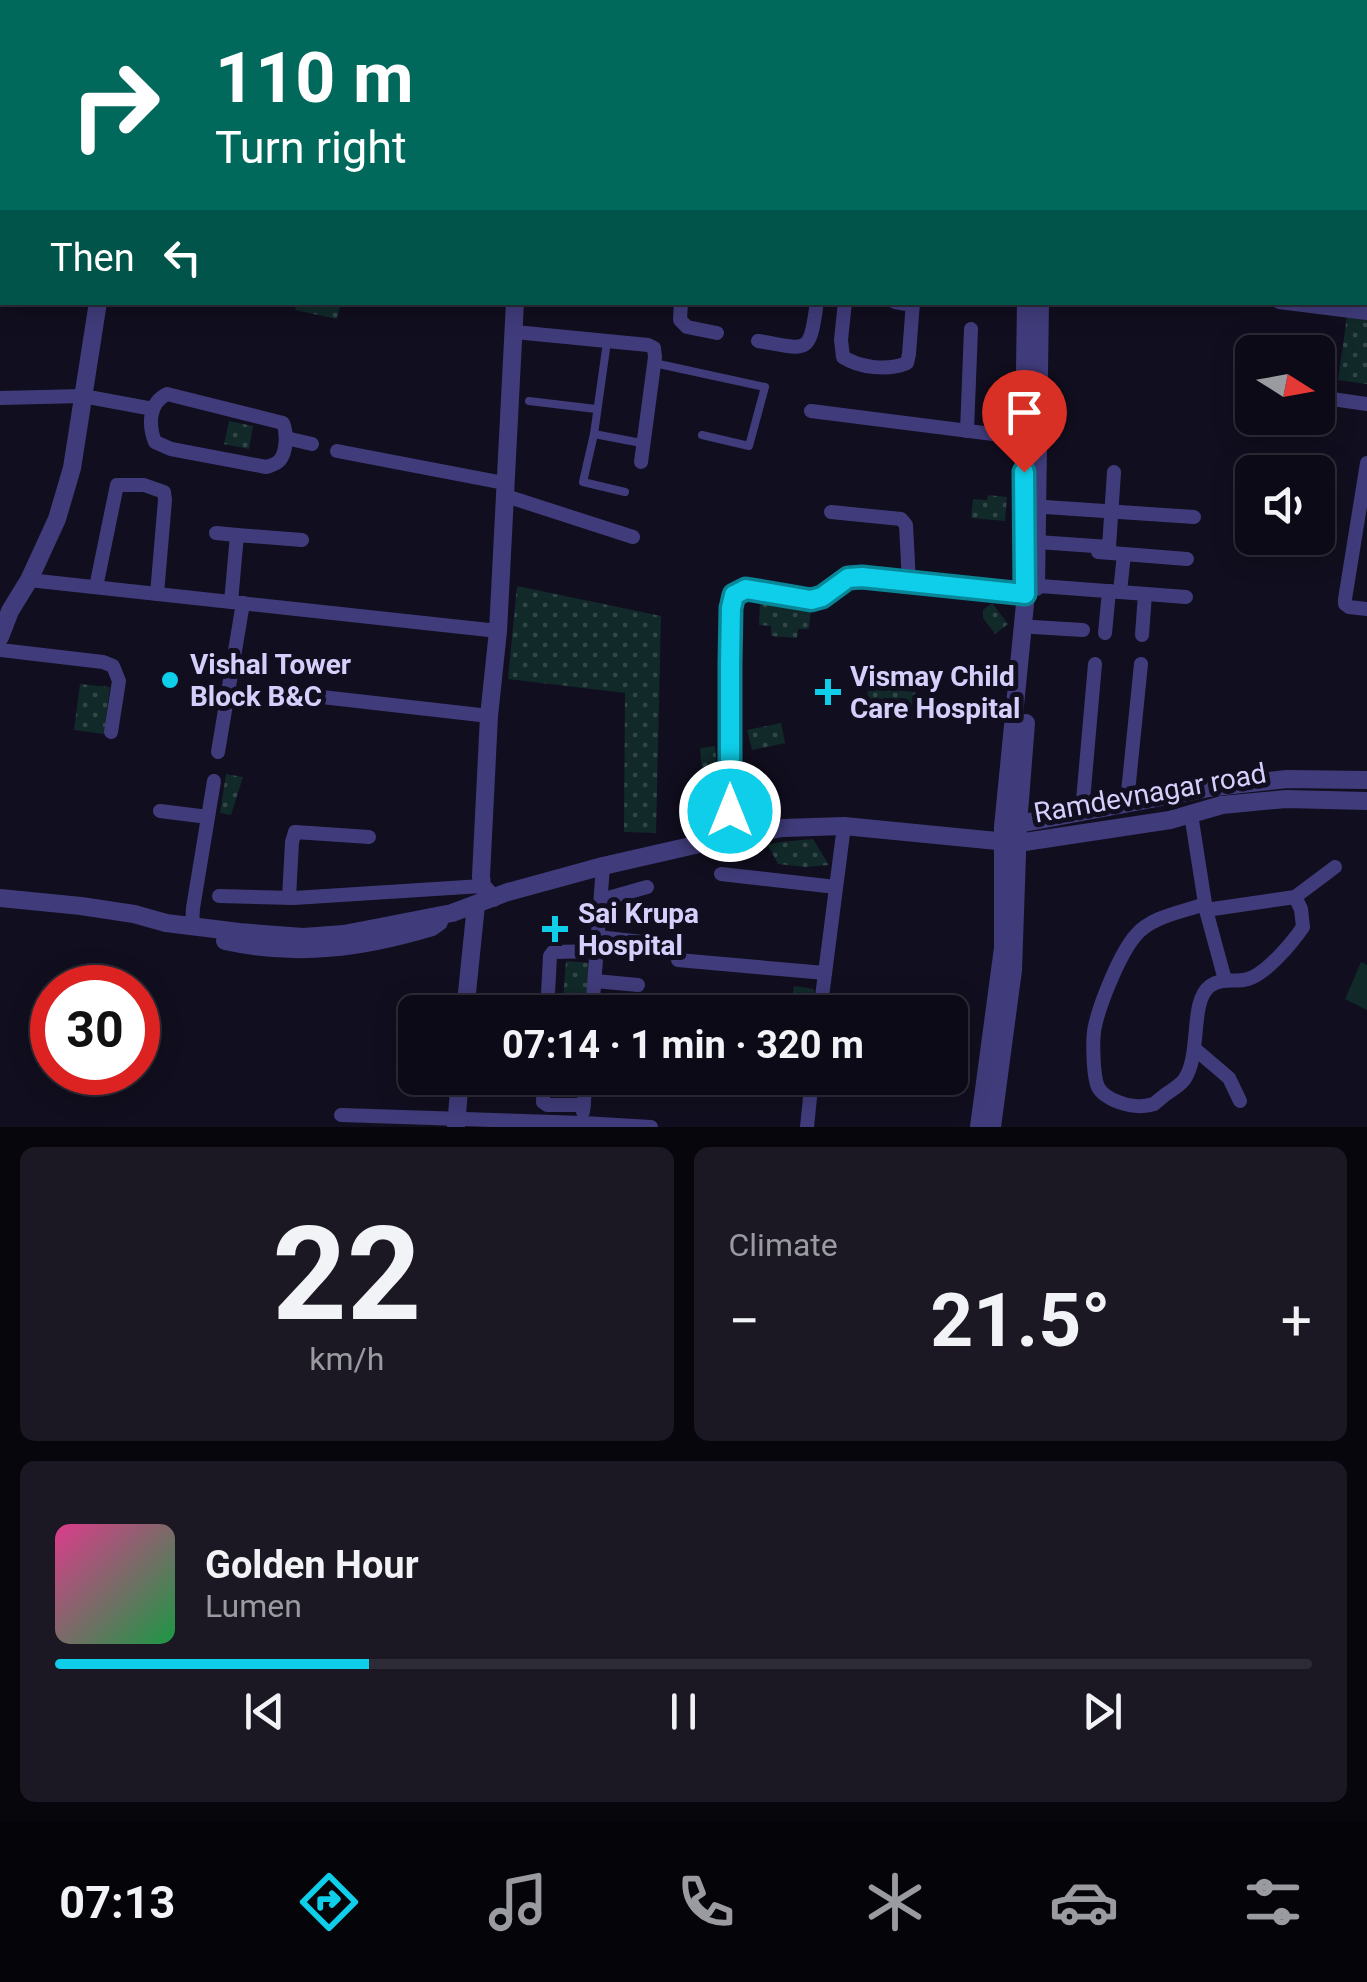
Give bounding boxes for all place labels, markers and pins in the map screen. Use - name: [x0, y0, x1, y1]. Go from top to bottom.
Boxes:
- pin: [982, 370, 1067, 473]
- place label: Vishal Tower Block B&C: [190, 648, 351, 713]
- place label: Vismay Child Care Hospital: [850, 660, 1020, 725]
- marker: Vishal Tower Block B&C: [159, 669, 181, 691]
- marker: Vismay Child Care Hospital: [815, 679, 841, 705]
- place label: Sai Krupa Hospital: [578, 897, 699, 962]
- marker: Sai Krupa Hospital: [542, 916, 568, 942]

